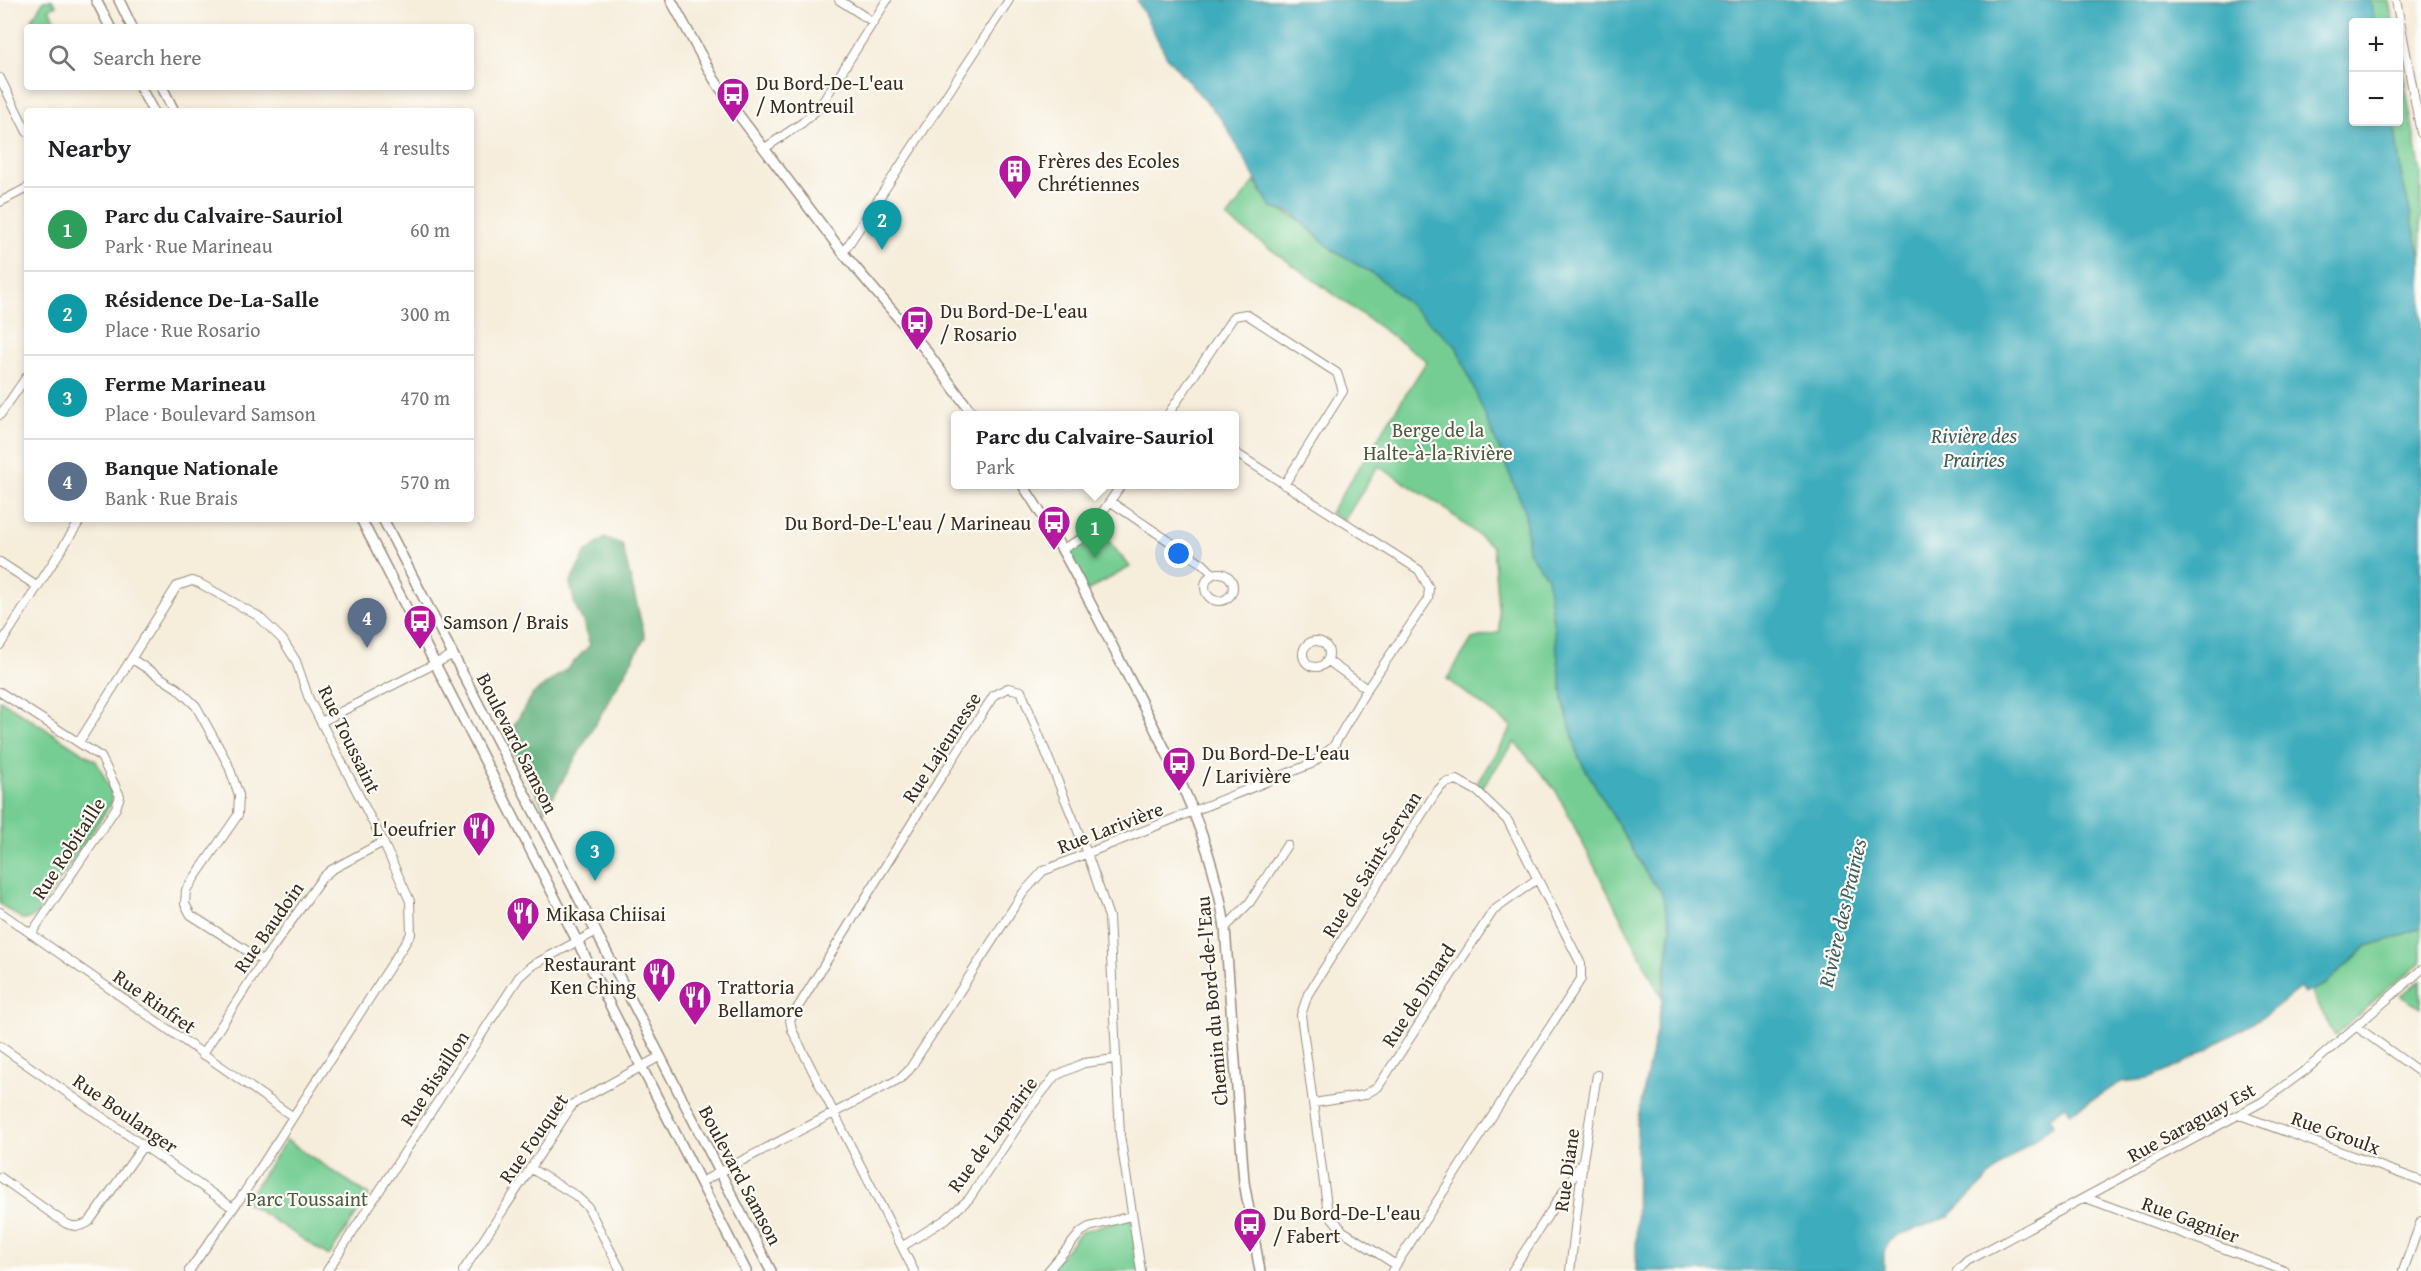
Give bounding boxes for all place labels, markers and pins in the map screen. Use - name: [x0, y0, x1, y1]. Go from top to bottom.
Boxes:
- place label: Du Bord-De-L'eau / Montreuil: [756, 68, 904, 120]
- bus stop icon: Du Bord-De-L'eau / Montreuil: [715, 76, 751, 123]
- place label: Frères des Ecoles Chrétiennes: [1038, 146, 1180, 198]
- building icon: Frères des Ecoles Chrétiennes: [997, 153, 1033, 200]
- pin: 2: [862, 200, 902, 250]
- place label: Du Bord-De-L'eau / Rosario: [940, 296, 1088, 348]
- bus stop icon: Du Bord-De-L'eau / Rosario: [899, 304, 935, 351]
- bus stop icon: Du Bord-De-L'eau / Marineau: [1036, 504, 1072, 551]
- place label: Du Bord-De-L'eau / Marineau: [785, 508, 1031, 537]
- pin: 1: [1076, 508, 1114, 558]
- pin: 4: [348, 598, 386, 648]
- bus stop icon: Samson / Brais: [402, 603, 438, 650]
- place label: Samson / Brais: [443, 607, 569, 636]
- place label: Du Bord-De-L'eau / Larivière: [1202, 738, 1350, 790]
- bus stop icon: Du Bord-De-L'eau / Larivière: [1161, 745, 1197, 792]
- restaurant icon: L'oeufrier: [461, 810, 497, 857]
- place label: L'oeufrier: [373, 814, 456, 843]
- pin: 3: [576, 832, 614, 881]
- restaurant icon: Mikasa Chiisai: [505, 895, 541, 942]
- place label: Mikasa Chiisai: [546, 899, 666, 928]
- place label: Restaurant Ken Ching: [544, 949, 636, 1001]
- restaurant icon: Restaurant Ken Ching: [641, 956, 677, 1003]
- place label: Trattoria Bellamore: [718, 972, 803, 1024]
- restaurant icon: Trattoria Bellamore: [677, 979, 713, 1026]
- place label: Du Bord-De-L'eau / Fabert: [1273, 1198, 1421, 1250]
- bus stop icon: Du Bord-De-L'eau / Fabert: [1232, 1206, 1268, 1253]

